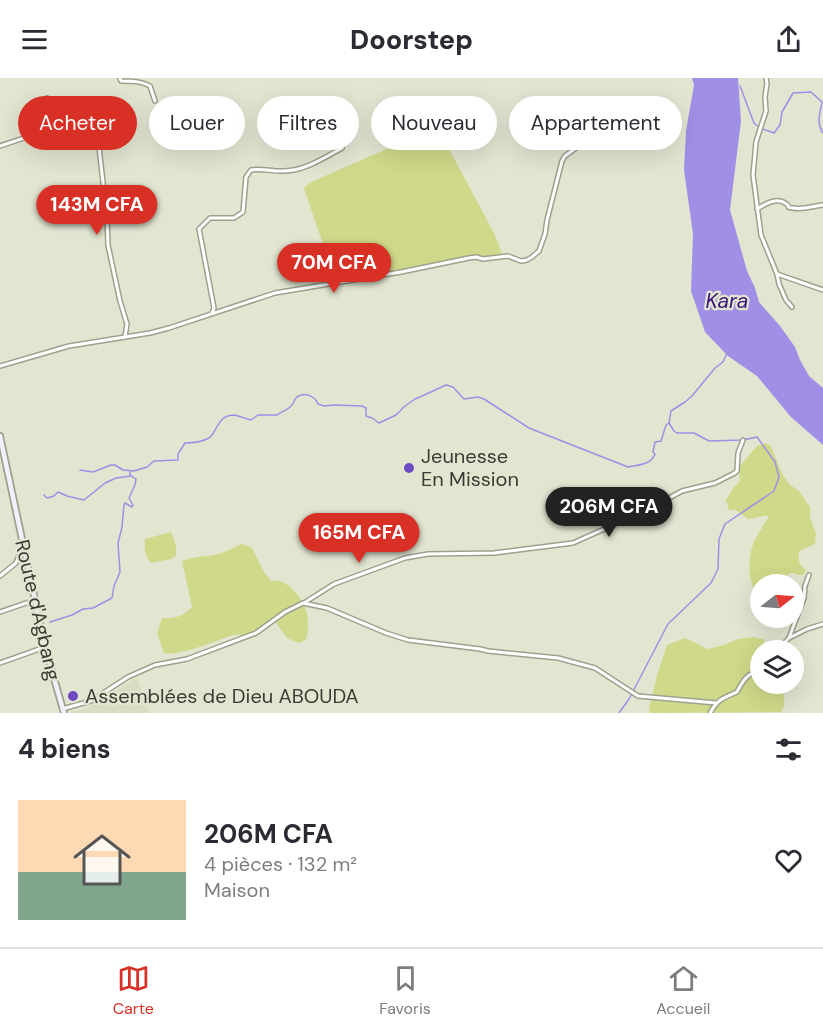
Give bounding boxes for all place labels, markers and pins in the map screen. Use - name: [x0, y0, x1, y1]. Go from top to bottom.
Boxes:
- pin: 143M CFA: [35, 185, 159, 236]
- pin: 70M CFA: [279, 243, 389, 294]
- place label: Jeunesse En Mission: [421, 443, 519, 492]
- marker: Jeunesse En Mission: [402, 461, 416, 475]
- pin: 206M CFA: [547, 487, 671, 538]
- pin: 165M CFA: [297, 513, 421, 564]
- place label: Assemblées de Dieu ABOUDA: [85, 683, 358, 709]
- marker: Assemblées de Dieu ABOUDA: [66, 689, 80, 703]

